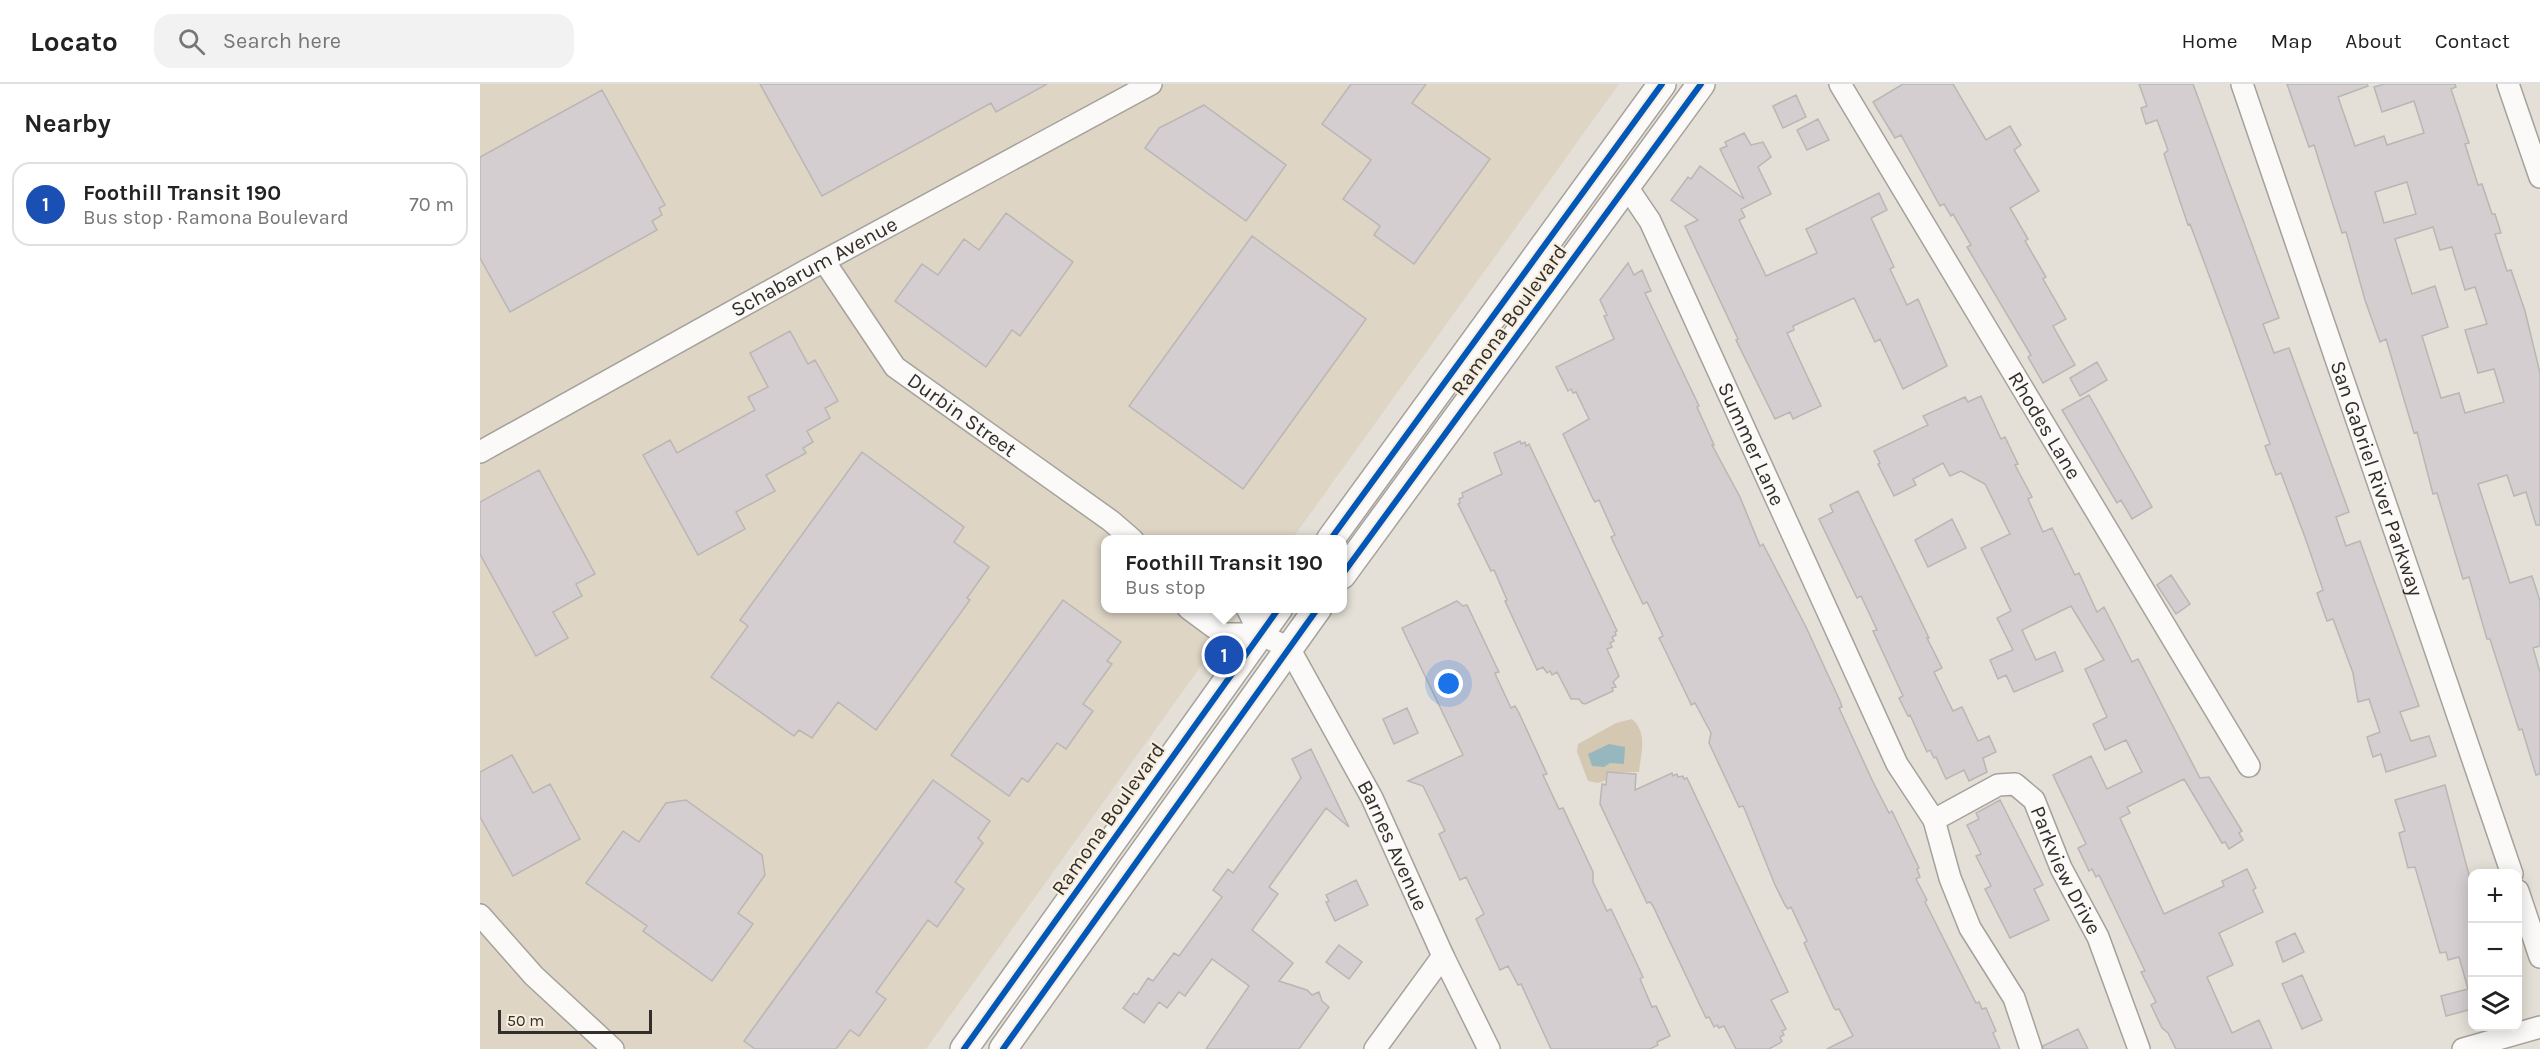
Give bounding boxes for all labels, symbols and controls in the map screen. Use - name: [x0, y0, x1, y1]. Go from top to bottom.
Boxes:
- search box: [154, 14, 574, 68]
- text: Locato: [30, 25, 118, 58]
- icon: search: [175, 25, 208, 58]
- text: Search here: [223, 28, 341, 54]
- text: Home: [2182, 29, 2238, 53]
- text: Map: [2271, 29, 2312, 53]
- text: About: [2345, 29, 2402, 53]
- text: Contact: [2435, 29, 2510, 53]
- text: Nearby: [24, 108, 111, 139]
- text: Foothill Transit 190: [83, 180, 281, 206]
- text: 1: [42, 193, 49, 216]
- text: 70 m: [409, 193, 454, 216]
- text: Bus stop · Ramona Boulevard: [83, 206, 349, 229]
- street label: Schabarum Avenue: [727, 212, 901, 322]
- street label: Ramona Boulevard: [1446, 240, 1572, 400]
- street label: San Gabriel River Parkway: [2326, 358, 2428, 600]
- street label: Rhodes Lane: [2003, 367, 2086, 483]
- street label: Durbin Street: [903, 368, 1021, 462]
- street label: Summer Lane: [1713, 378, 1790, 509]
- popup: [1101, 535, 1347, 613]
- text: Foothill Transit 190: [1125, 550, 1323, 576]
- text: Bus stop: [1125, 576, 1205, 599]
- pin: 1: [1204, 632, 1244, 678]
- your location: [1434, 669, 1463, 698]
- street label: Ramona Boulevard: [1046, 738, 1170, 900]
- street label: Barnes Avenue: [1352, 776, 1433, 914]
- street label: Parkview Drive: [2026, 802, 2106, 939]
- map controls: [2468, 869, 2522, 1031]
- button: +: [2468, 869, 2522, 923]
- button: −: [2468, 923, 2522, 977]
- button: layers: [2468, 977, 2522, 1031]
- scale bar: [498, 1007, 652, 1034]
- text: 50 m: [507, 1011, 544, 1030]

